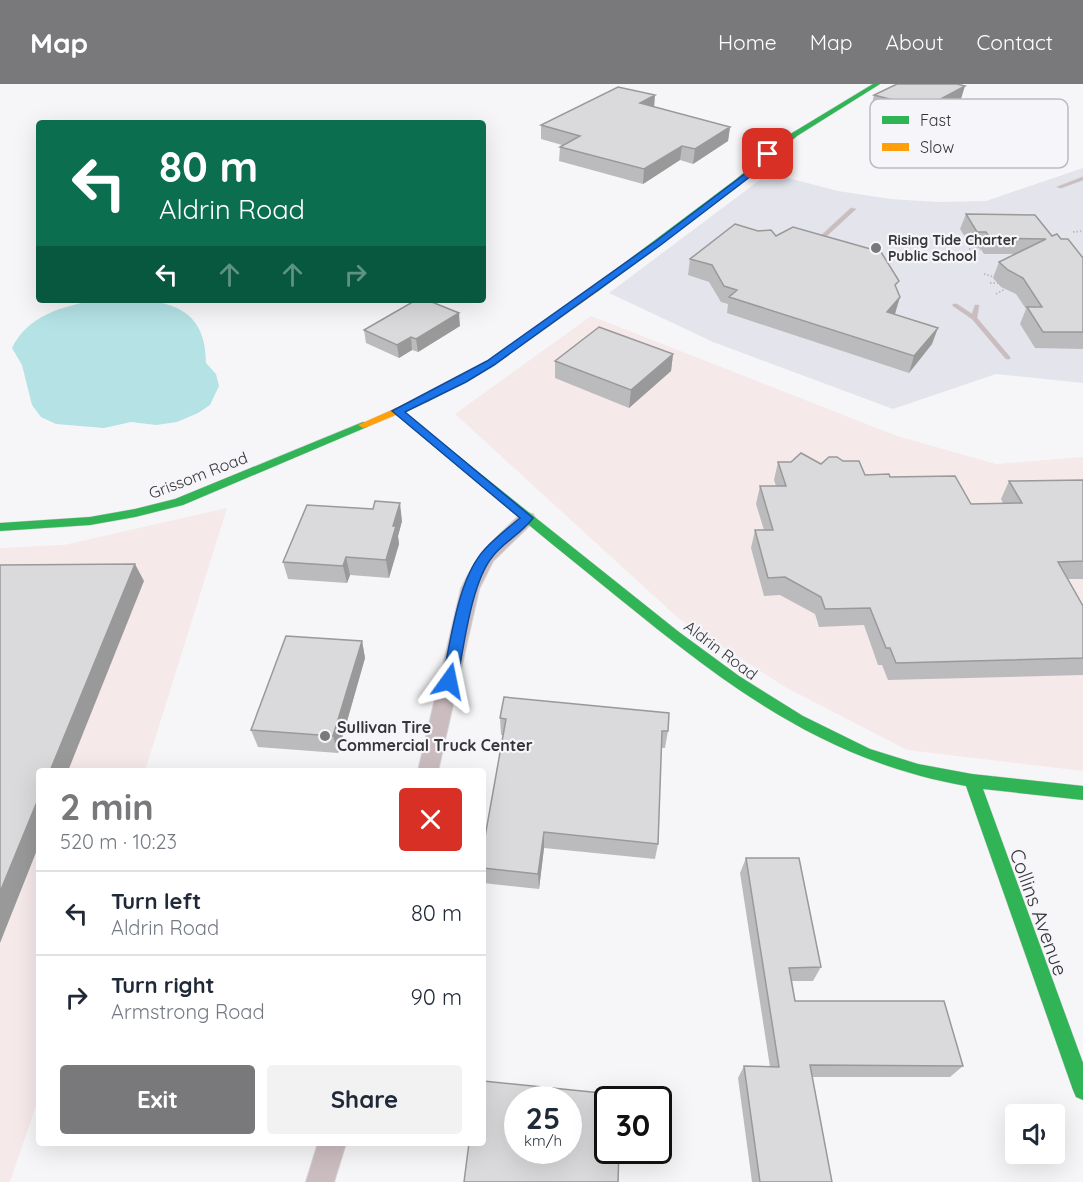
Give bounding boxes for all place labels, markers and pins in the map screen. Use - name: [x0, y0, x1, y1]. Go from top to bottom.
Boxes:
- pin: [742, 128, 793, 179]
- place label: Rising Tide Charter Public School: [888, 231, 1017, 265]
- marker: Rising Tide Charter Public School: [869, 241, 883, 255]
- place label: Sullivan Tire Commercial Truck Center: [337, 717, 533, 755]
- marker: Sullivan Tire Commercial Truck Center: [318, 729, 332, 743]

